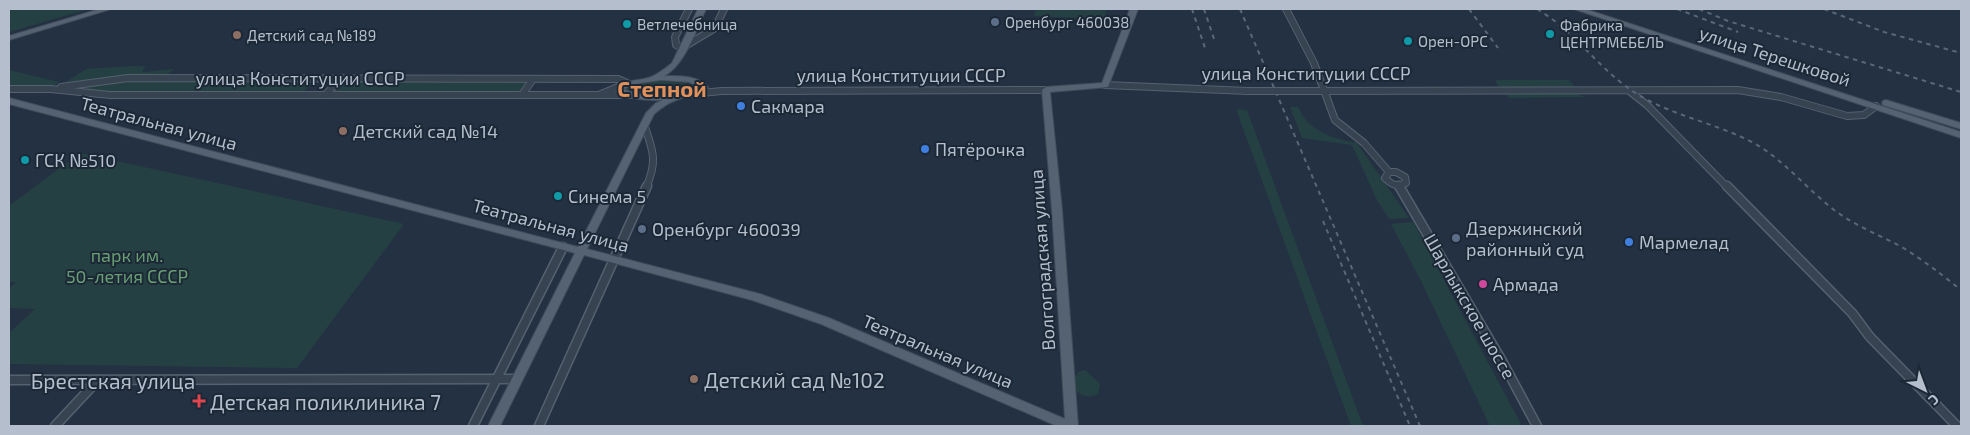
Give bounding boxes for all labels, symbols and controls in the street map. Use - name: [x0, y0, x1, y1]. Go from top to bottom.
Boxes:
- place label: Оренбург 460038: [1005, 13, 1129, 32]
- place label: Ветлечебница: [637, 15, 737, 33]
- marker: Оренбург 460038: [989, 16, 1001, 28]
- place label: Фабрика ЦЕНТРМЕБЕЛЬ: [1560, 16, 1664, 51]
- marker: Ветлечебница: [621, 18, 633, 30]
- street label: улица Терешковой: [1697, 21, 1853, 91]
- place label: Детский сад №189: [247, 26, 376, 44]
- marker: Фабрика ЦЕНТРМЕБЕЛЬ: [1544, 28, 1556, 40]
- marker: Детский сад №189: [231, 29, 243, 41]
- place label: Орен-ОРС: [1418, 32, 1488, 50]
- marker: Орен-ОРС: [1402, 35, 1414, 47]
- street label: улица Конституции СССР: [1201, 62, 1411, 84]
- street label: улица Конституции СССР: [796, 64, 1006, 86]
- street label: улица Конституции СССР: [195, 67, 405, 89]
- district label: Степной: [617, 75, 707, 101]
- street label: Театральная улица: [78, 92, 240, 154]
- place label: Сакмара: [751, 95, 825, 117]
- marker: Сакмара: [735, 100, 747, 112]
- place label: Детский сад №14: [353, 120, 498, 142]
- marker: Детский сад №14: [337, 125, 349, 137]
- place label: Пятёрочка: [935, 138, 1025, 160]
- marker: Пятёрочка: [919, 143, 931, 155]
- place label: ГСК №510: [35, 149, 116, 171]
- marker: ГСК №510: [19, 154, 31, 166]
- street label: Волгоградская улица: [1025, 169, 1059, 351]
- place label: Синема 5: [568, 185, 646, 207]
- marker: Синема 5: [552, 190, 564, 202]
- street label: Театральная улица: [470, 194, 632, 256]
- place label: Дзержинский районный суд: [1466, 217, 1584, 260]
- place label: Оренбург 460039: [652, 218, 801, 240]
- marker: Оренбург 460039: [636, 223, 648, 235]
- street label: Шарлыкское шоссе: [1419, 229, 1521, 383]
- place label: Мармелад: [1639, 231, 1729, 253]
- marker: Дзержинский районный суд: [1450, 232, 1462, 244]
- marker: Мармелад: [1623, 236, 1635, 248]
- park label: парк им. 50-летия СССР: [66, 244, 188, 287]
- place label: Армада: [1493, 273, 1559, 295]
- marker: Армада: [1477, 278, 1489, 290]
- street label: Театральная улица: [860, 309, 1016, 393]
- north arrow: [1900, 365, 1950, 415]
- place label: Детский сад №102: [704, 367, 885, 392]
- street label: Брестская улица: [31, 368, 195, 394]
- marker: Детский сад №102: [688, 373, 700, 385]
- place label: Детская поликлиника 7: [210, 389, 441, 414]
- text: С: [1925, 391, 1943, 409]
- marker: Детская поликлиника 7: [192, 394, 206, 408]

